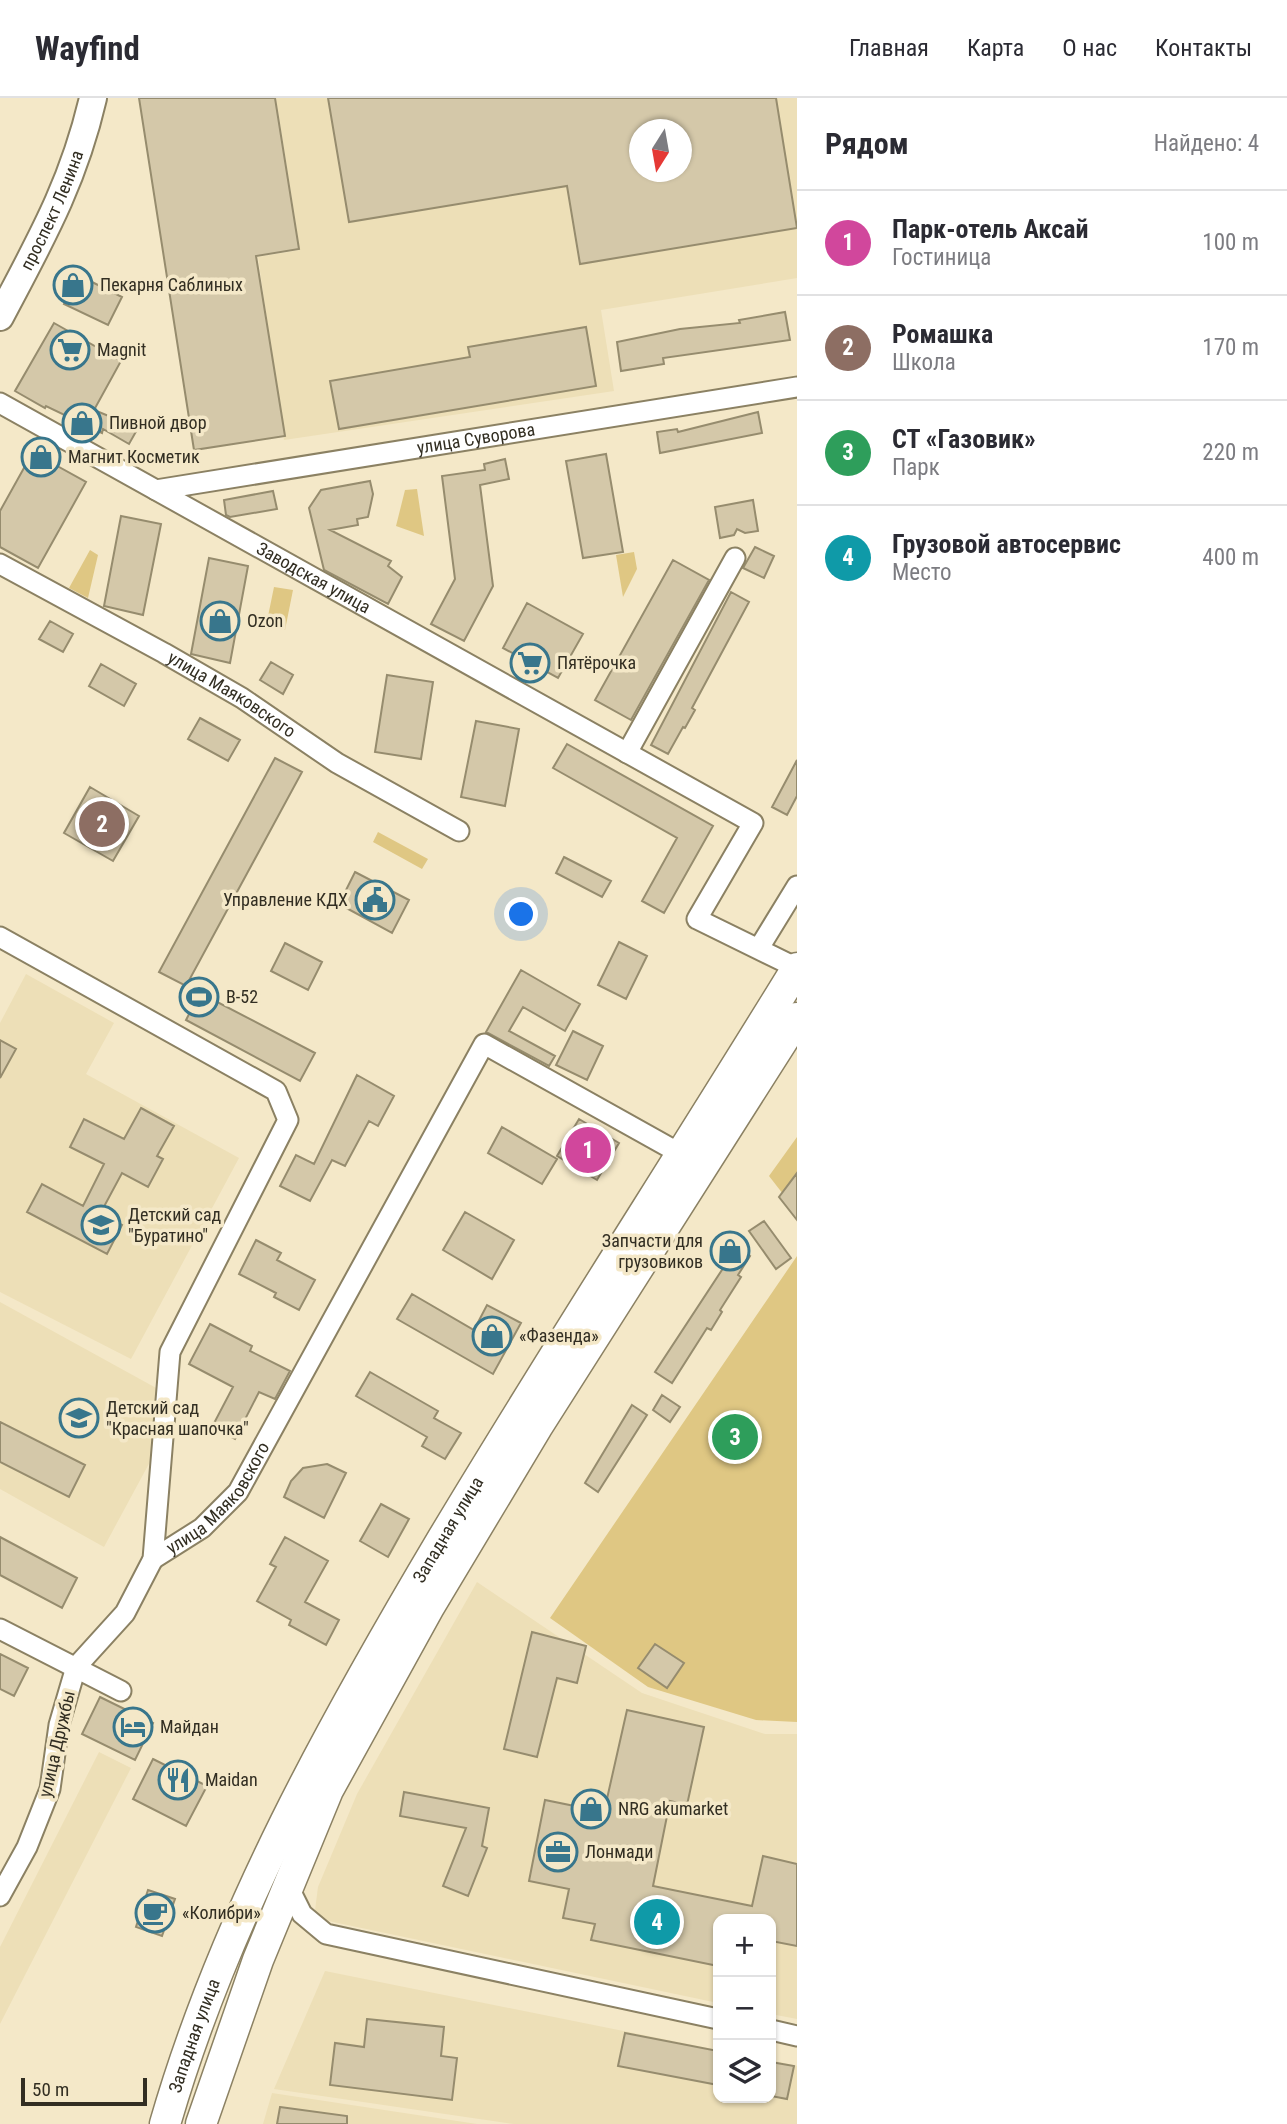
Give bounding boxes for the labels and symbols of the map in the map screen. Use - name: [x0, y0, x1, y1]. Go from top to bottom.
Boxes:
- north arrow: [629, 119, 692, 182]
- street label: проспект Ленина: [16, 148, 87, 273]
- shop icon: Пекарня Саблиных: [52, 264, 94, 306]
- place label: Пекарня Саблиных: [100, 274, 243, 295]
- supermarket icon: Magnit: [49, 329, 91, 371]
- place label: Magnit: [97, 339, 146, 360]
- shop icon: Пивной двор: [61, 402, 103, 444]
- place label: Пивной двор: [109, 412, 207, 433]
- street label: улица Суворова: [415, 418, 536, 458]
- shop icon: Магнит Косметик: [20, 436, 62, 478]
- place label: Магнит Косметик: [68, 446, 200, 467]
- street label: Заводская улица: [253, 537, 374, 618]
- shop icon: Ozon: [199, 600, 241, 642]
- place label: Ozon: [247, 610, 283, 631]
- supermarket icon: Пятёрочка: [509, 642, 551, 684]
- street label: улица Маяковского: [164, 647, 300, 742]
- place label: Пятёрочка: [557, 652, 636, 673]
- pin: 2: [79, 798, 125, 850]
- public building icon: Управление КДХ: [354, 879, 396, 921]
- place label: Управление КДХ: [223, 889, 348, 910]
- your location: [504, 897, 538, 931]
- sports icon: В-52: [178, 976, 220, 1018]
- place label: В-52: [226, 986, 258, 1007]
- pin: 1: [565, 1124, 611, 1176]
- school or university icon: Детский сад "Буратино": [80, 1204, 122, 1246]
- place label: Детский сад "Буратино": [128, 1204, 222, 1246]
- place label: Запчасти для грузовиков: [602, 1230, 703, 1272]
- shop icon: Запчасти для грузовиков: [709, 1230, 751, 1272]
- shop icon: «Фазенда»: [471, 1315, 513, 1357]
- place label: «Фазенда»: [519, 1325, 599, 1346]
- school or university icon: Детский сад "Красная шапочка": [58, 1397, 100, 1439]
- place label: Детский сад "Красная шапочка": [106, 1397, 249, 1439]
- pin: 3: [712, 1411, 758, 1463]
- street label: улица Маяковского: [162, 1438, 273, 1558]
- street label: Западная улица: [408, 1473, 487, 1586]
- street label: улица Дружбы: [34, 1689, 79, 1799]
- hotel icon: Майдан: [112, 1706, 154, 1748]
- place label: Майдан: [160, 1716, 219, 1737]
- restaurant icon: Maidan: [157, 1759, 199, 1801]
- place label: Maidan: [205, 1769, 258, 1790]
- shop icon: NRG akumarket: [570, 1788, 612, 1830]
- place label: NRG akumarket: [618, 1798, 728, 1819]
- office icon: Лонмади: [537, 1831, 579, 1873]
- place label: Лонмади: [585, 1841, 653, 1862]
- cafe icon: «Колибри»: [134, 1892, 176, 1934]
- pin: 4: [634, 1896, 680, 1948]
- place label: «Колибри»: [182, 1902, 261, 1923]
- street label: Западная улица: [164, 1976, 224, 2095]
- scale bar: [21, 2075, 147, 2107]

